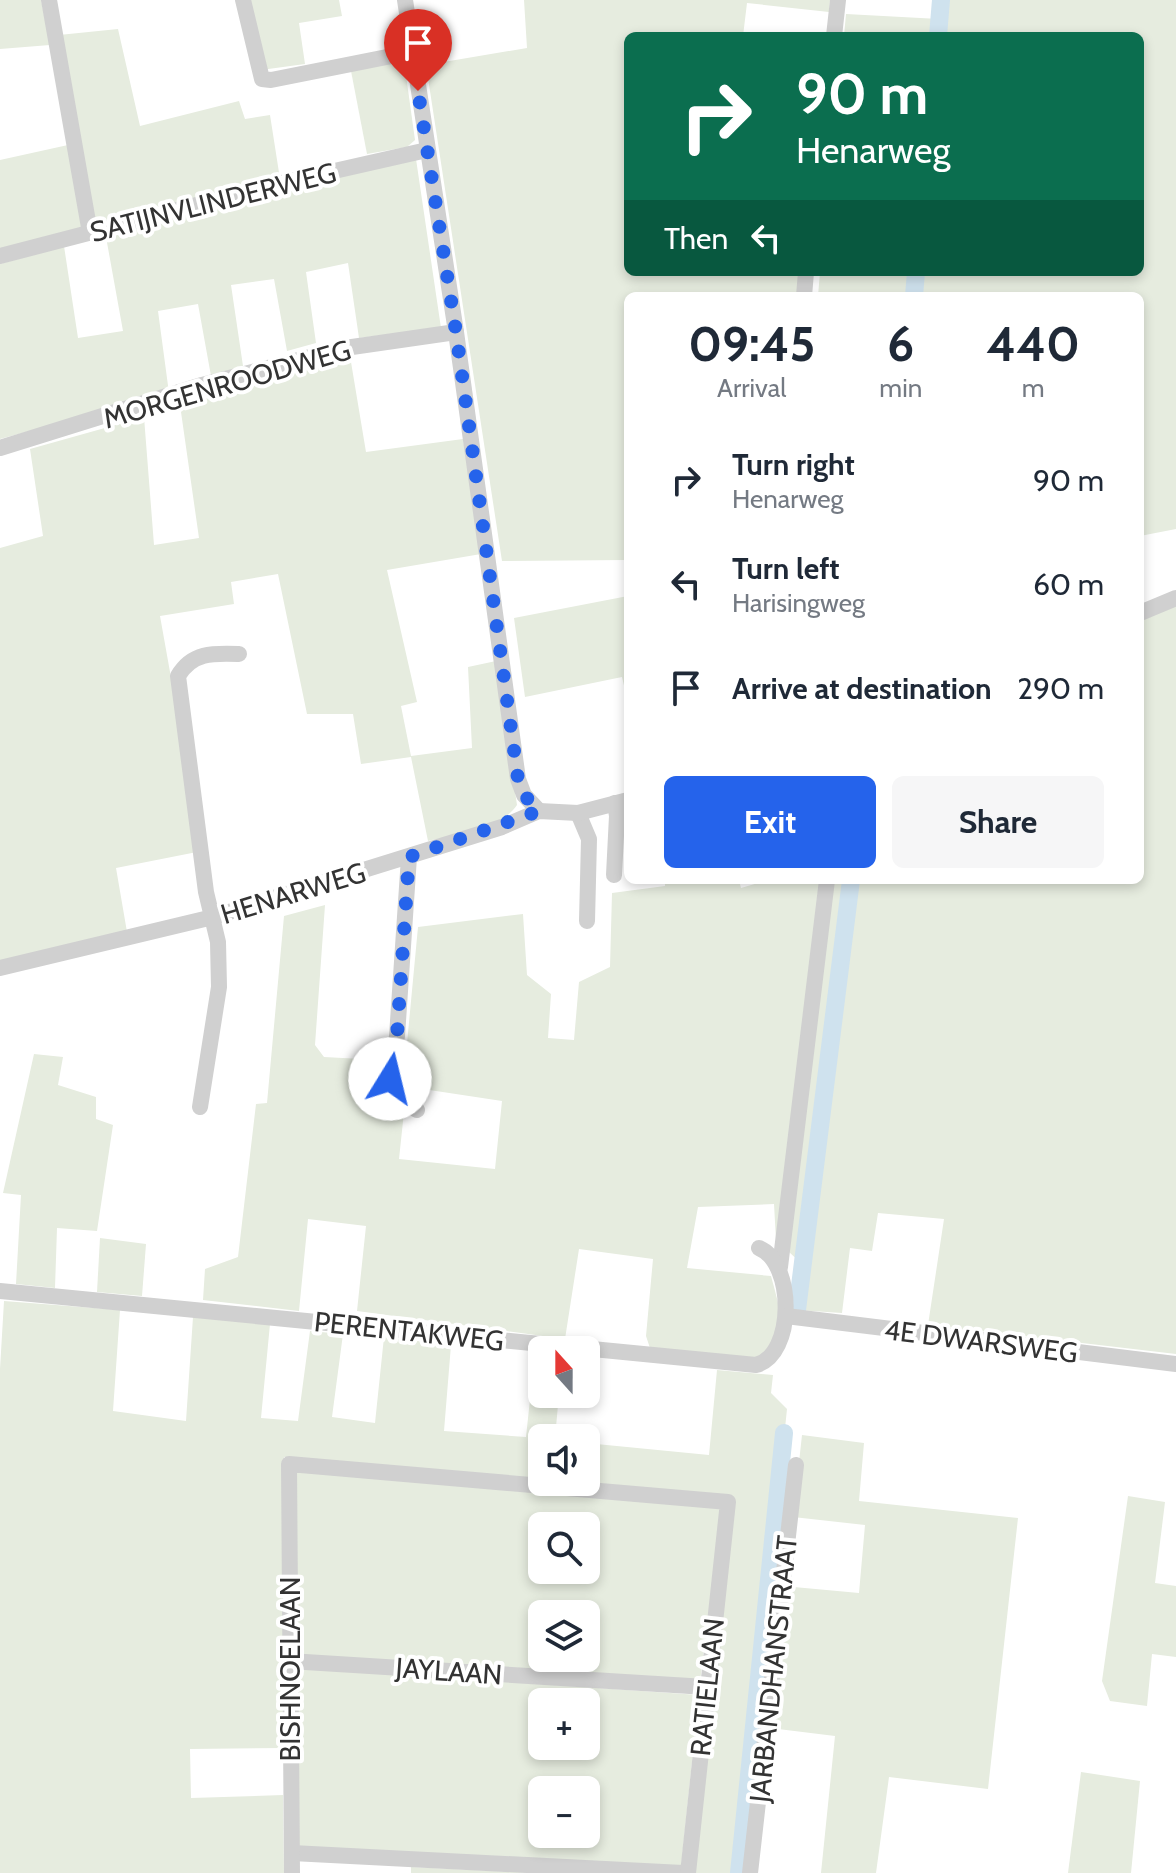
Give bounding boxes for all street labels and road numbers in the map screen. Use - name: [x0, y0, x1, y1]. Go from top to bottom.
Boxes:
- street label: SATIJNVLINDERWEG: [87, 155, 339, 249]
- street label: MORGENROODWEG: [99, 332, 355, 436]
- street label: HENARWEG: [216, 855, 370, 931]
- street label: PERENTAKWEG: [312, 1304, 506, 1358]
- street label: 4E DWARSWEG: [882, 1312, 1080, 1370]
- street label: JARBANDHANSTRAAT: [742, 1534, 804, 1805]
- street label: BISHNOELAAN: [273, 1577, 307, 1762]
- street label: RATIELAAN: [683, 1616, 731, 1758]
- street label: JAYLAAN: [394, 1650, 503, 1692]

